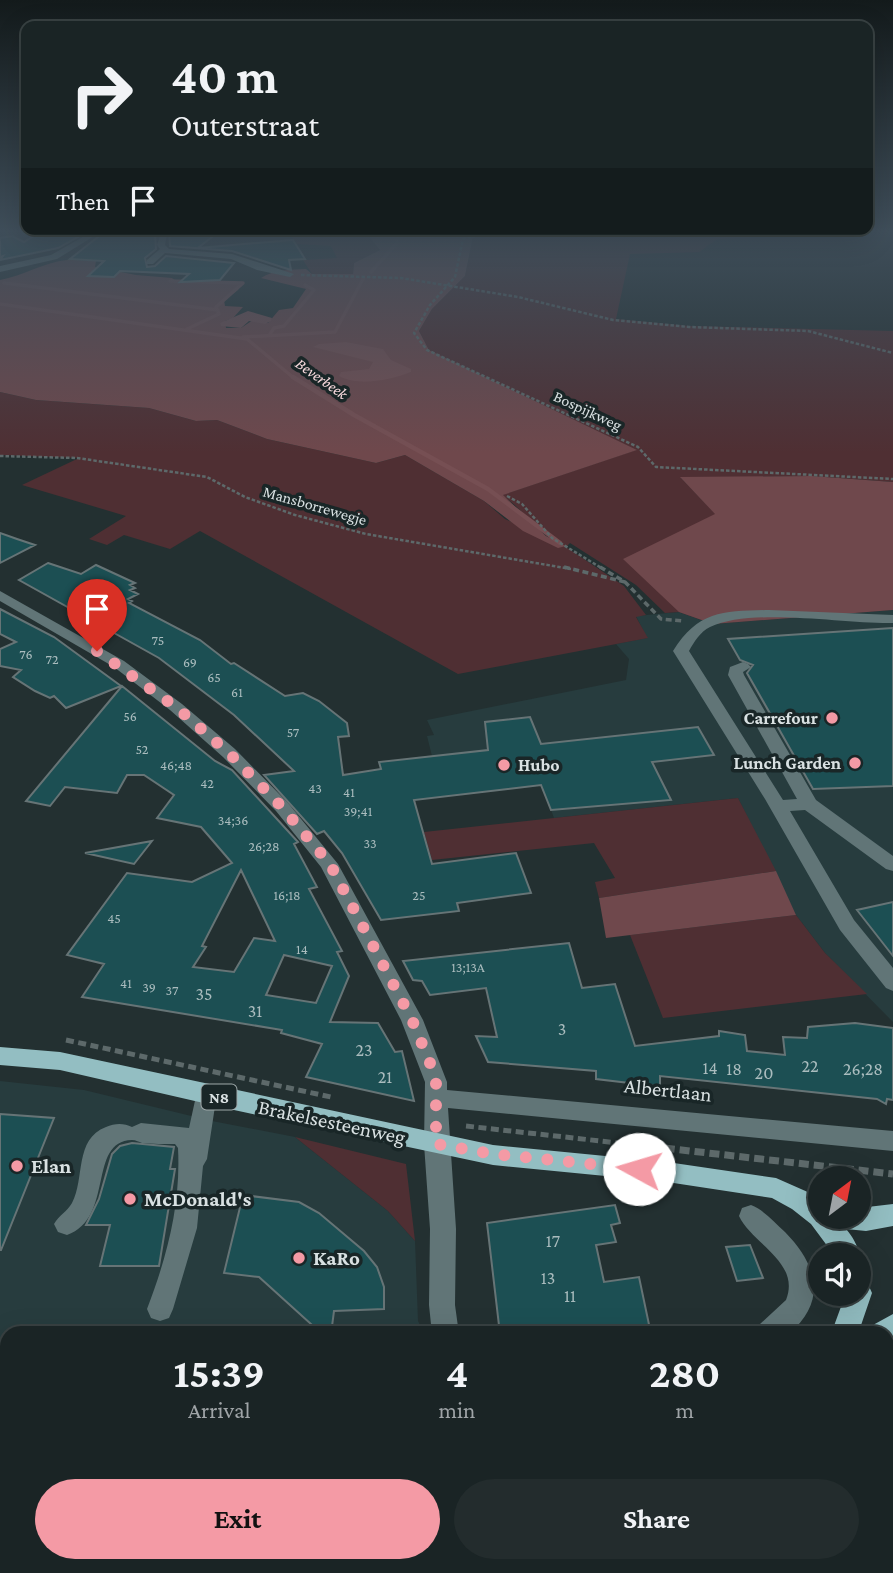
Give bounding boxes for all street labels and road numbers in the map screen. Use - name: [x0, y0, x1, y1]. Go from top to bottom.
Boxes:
- street label: Bospijkweg: [551, 387, 625, 435]
- street label: Mansborrewegje: [261, 483, 369, 529]
- street label: Albertlaan: [623, 1073, 713, 1107]
- road number: N8: [202, 1084, 236, 1110]
- street label: Brakelsesteenweg: [256, 1095, 408, 1149]

